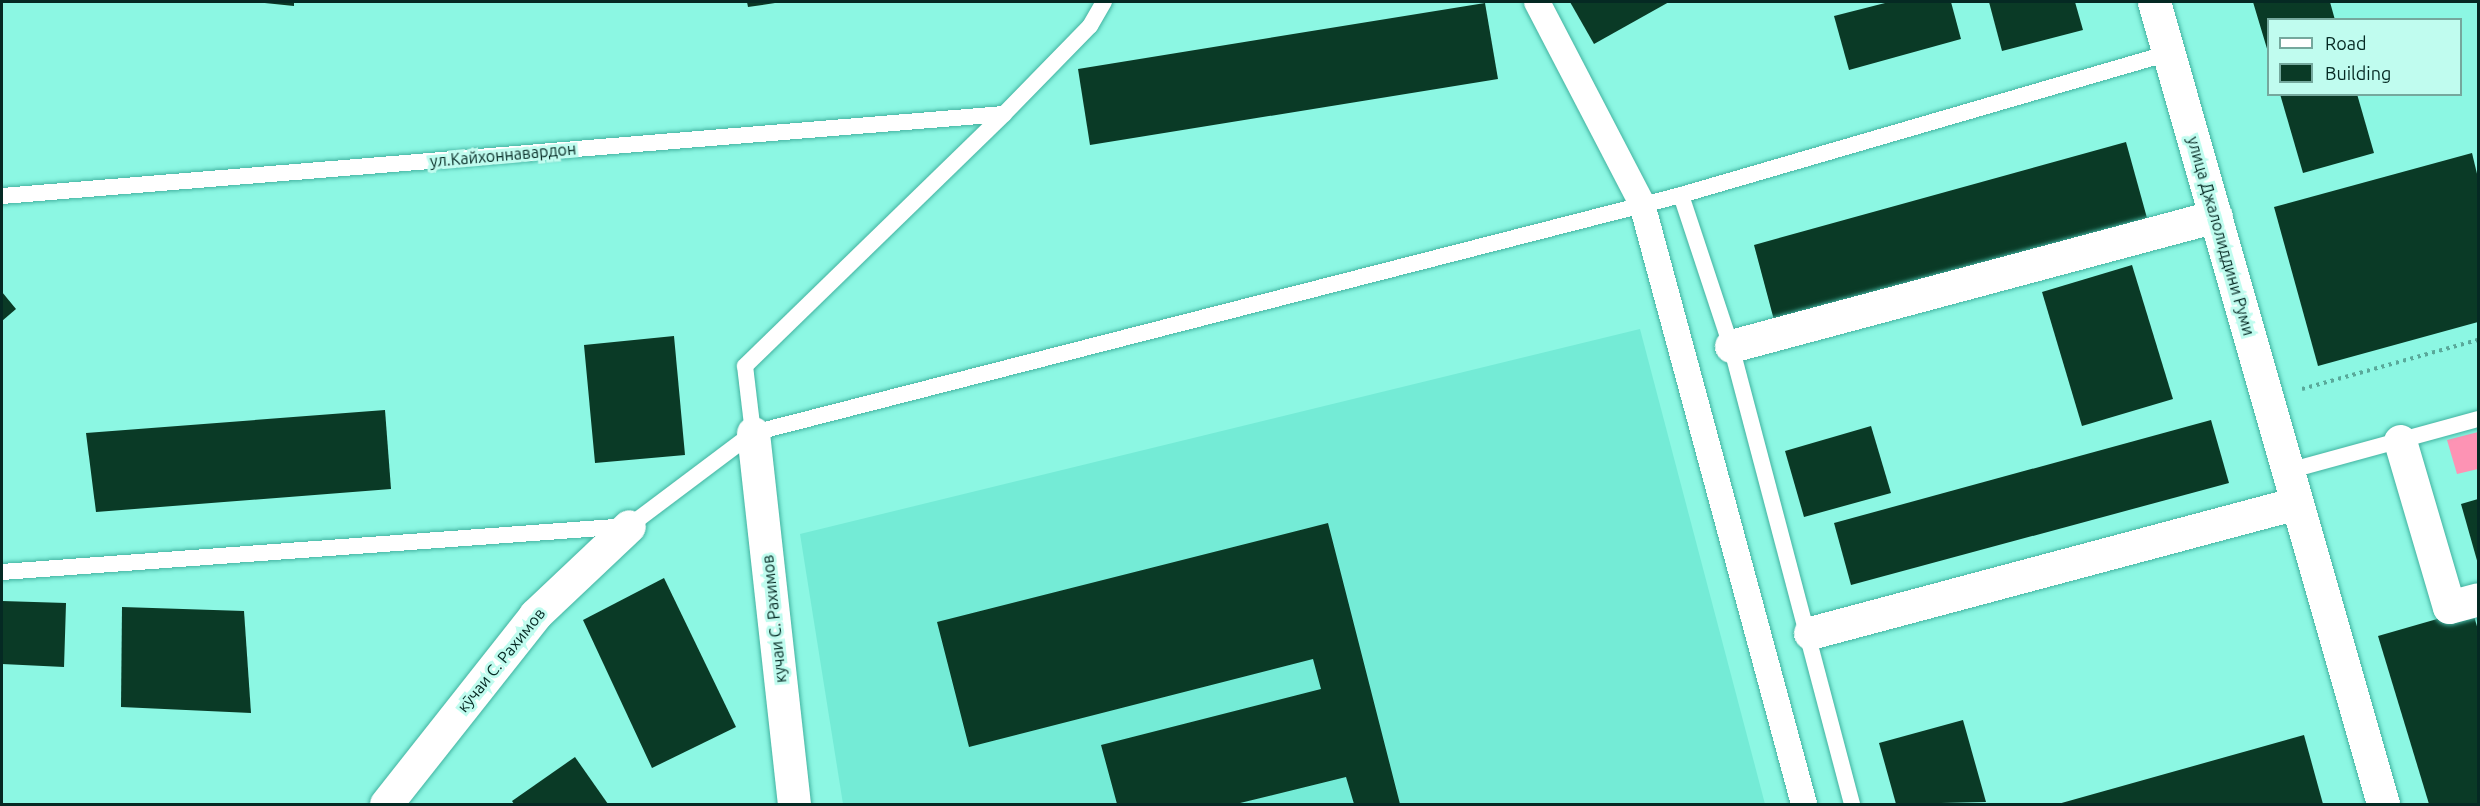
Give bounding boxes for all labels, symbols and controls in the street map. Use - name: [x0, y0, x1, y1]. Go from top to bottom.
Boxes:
- legend: [2267, 18, 2462, 96]
- text: Road: [2325, 33, 2367, 53]
- text: Building: [2325, 63, 2391, 83]
- street label: улица Джалолиддини Руми: [2183, 134, 2259, 338]
- street label: ул.Кайхоннавардон: [429, 139, 577, 171]
- street label: кучаи С. Рахимов: [758, 554, 790, 684]
- street label: кӯчаи С. Рахимов: [453, 604, 549, 716]

